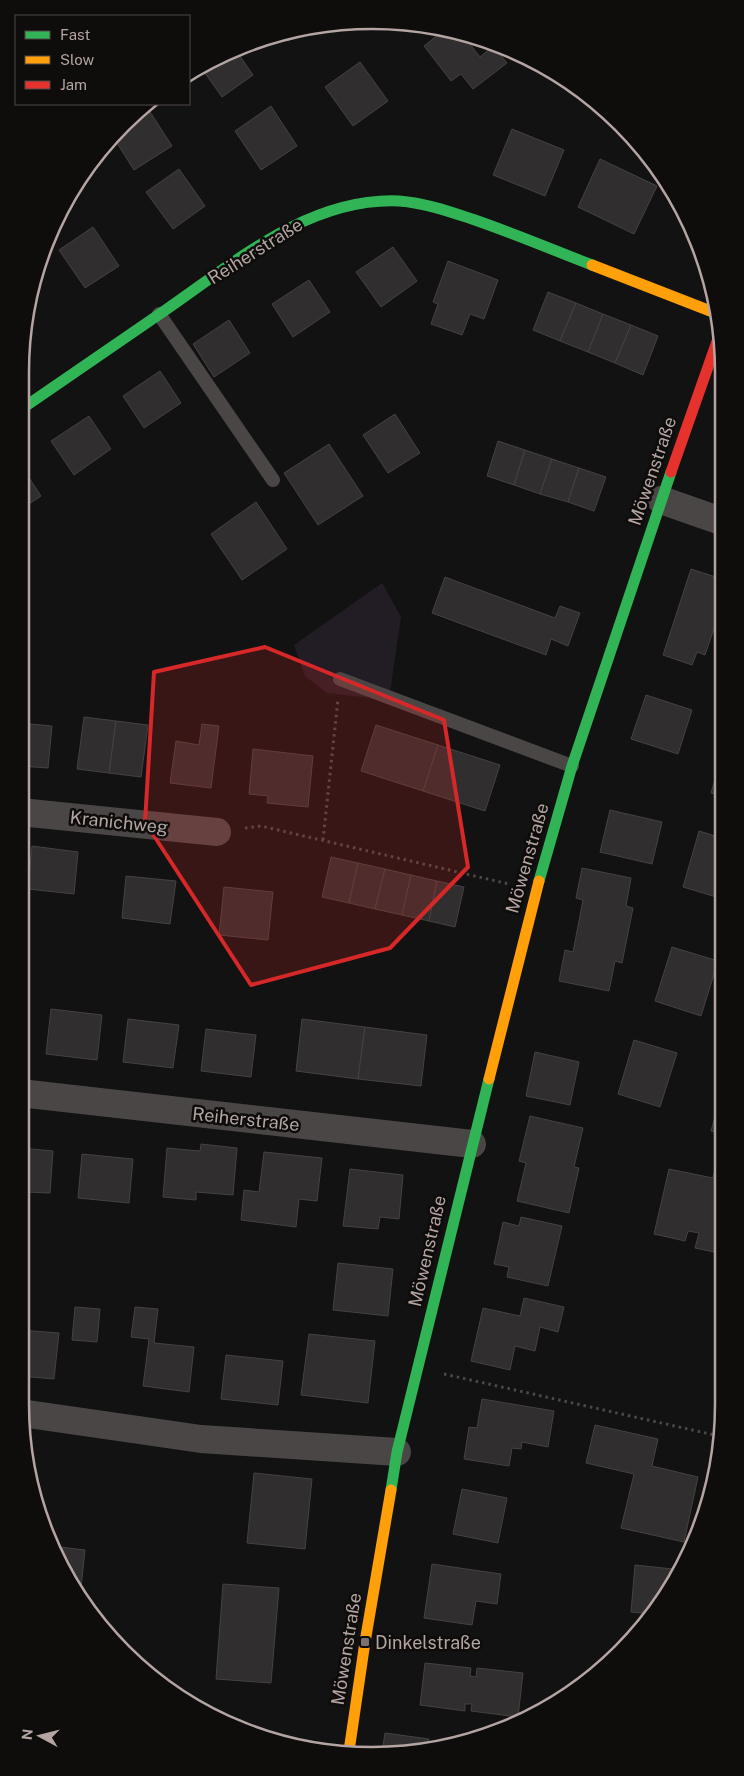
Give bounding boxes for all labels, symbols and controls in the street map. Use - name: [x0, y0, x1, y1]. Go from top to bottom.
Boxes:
- legend: [15, 15, 190, 105]
- text: Fast: [60, 26, 90, 43]
- text: Slow: [60, 51, 95, 68]
- text: Jam: [60, 76, 87, 93]
- street label: Reiherstraße: [204, 214, 306, 288]
- street label: Möwenstraße: [624, 414, 680, 528]
- street label: Möwenstraße: [501, 801, 553, 915]
- street label: Kranichweg: [69, 806, 169, 838]
- street label: Reiherstraße: [191, 1103, 301, 1135]
- street label: Möwenstraße: [404, 1193, 450, 1309]
- street label: Möwenstraße: [327, 1591, 365, 1707]
- place label: Dinkelstraße: [375, 1632, 481, 1653]
- marker: Dinkelstraße: [359, 1636, 371, 1648]
- north arrow: [15, 1711, 65, 1761]
- text: N: [18, 1728, 36, 1741]

